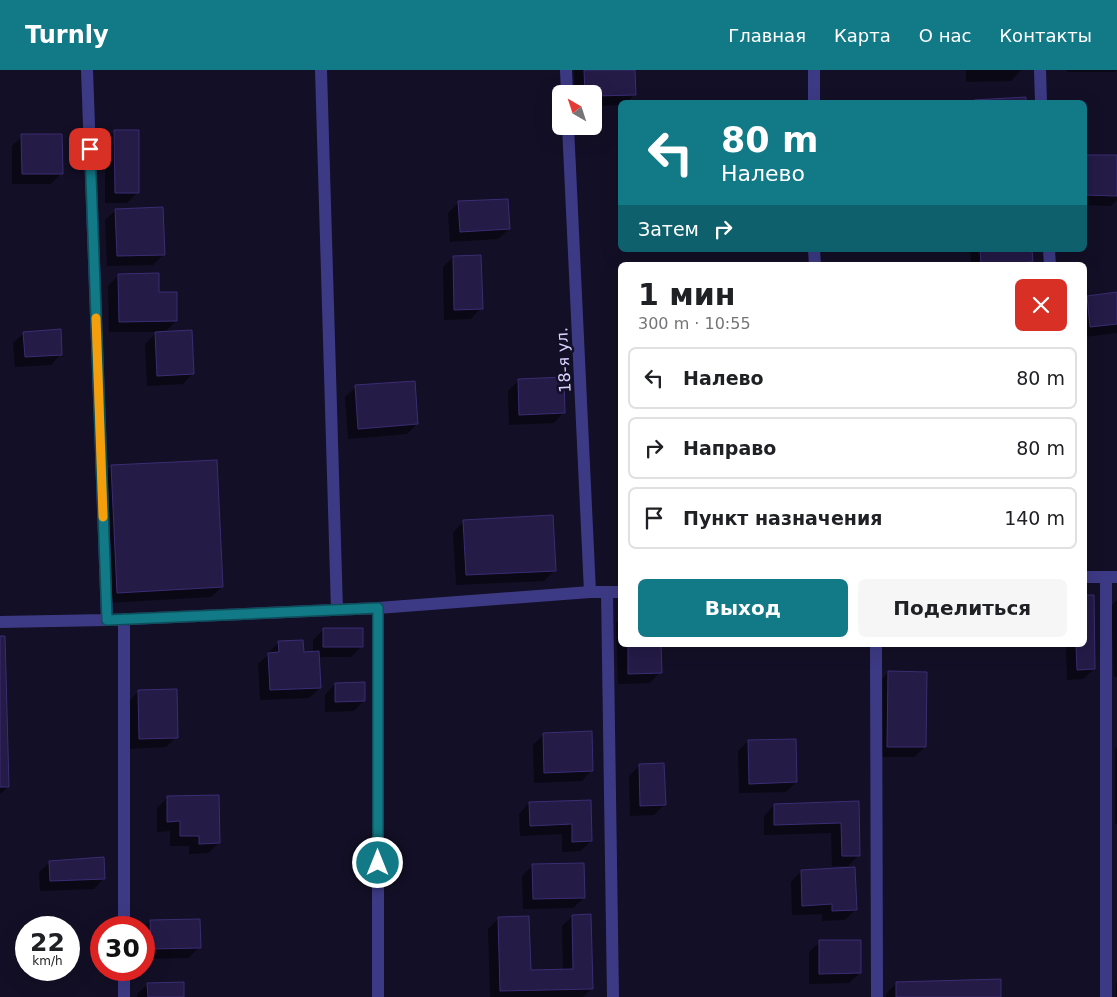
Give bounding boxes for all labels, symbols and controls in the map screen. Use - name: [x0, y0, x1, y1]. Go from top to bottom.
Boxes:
- text: Turnly: [25, 21, 109, 49]
- text: Главная: [728, 25, 806, 46]
- text: Карта: [834, 25, 891, 46]
- text: О нас: [919, 25, 971, 46]
- text: Контакты: [999, 25, 1092, 46]
- north arrow: [552, 85, 602, 135]
- map controls: [552, 85, 602, 135]
- icon: left: [638, 120, 703, 185]
- text: 80 m: [721, 120, 818, 160]
- pin: [69, 128, 111, 170]
- icon: arrive: [76, 135, 104, 163]
- text: Налево: [721, 161, 805, 186]
- icon: right: [709, 215, 737, 243]
- text: Затем: [638, 218, 699, 240]
- text: 1 мин: [638, 277, 736, 312]
- button: close: [1015, 279, 1067, 331]
- text: 300 m · 10:55: [638, 314, 751, 333]
- street label: 18-я ул.: [552, 327, 575, 393]
- icon: left: [640, 364, 668, 392]
- text: Налево: [683, 367, 764, 389]
- text: 80 m: [1016, 367, 1065, 389]
- icon: right: [640, 434, 668, 462]
- text: Направо: [683, 437, 776, 459]
- text: 80 m: [1016, 437, 1065, 459]
- icon: arrive: [640, 504, 668, 532]
- text: Пункт назначения: [683, 507, 882, 529]
- text: 140 m: [1004, 507, 1065, 529]
- button: Выход: [638, 579, 848, 637]
- button: Поделиться: [858, 579, 1067, 637]
- position arrow: [351, 836, 403, 888]
- speed limit sign: 30: [90, 916, 155, 981]
- text: 22: [30, 928, 65, 957]
- text: km/h: [32, 954, 63, 968]

